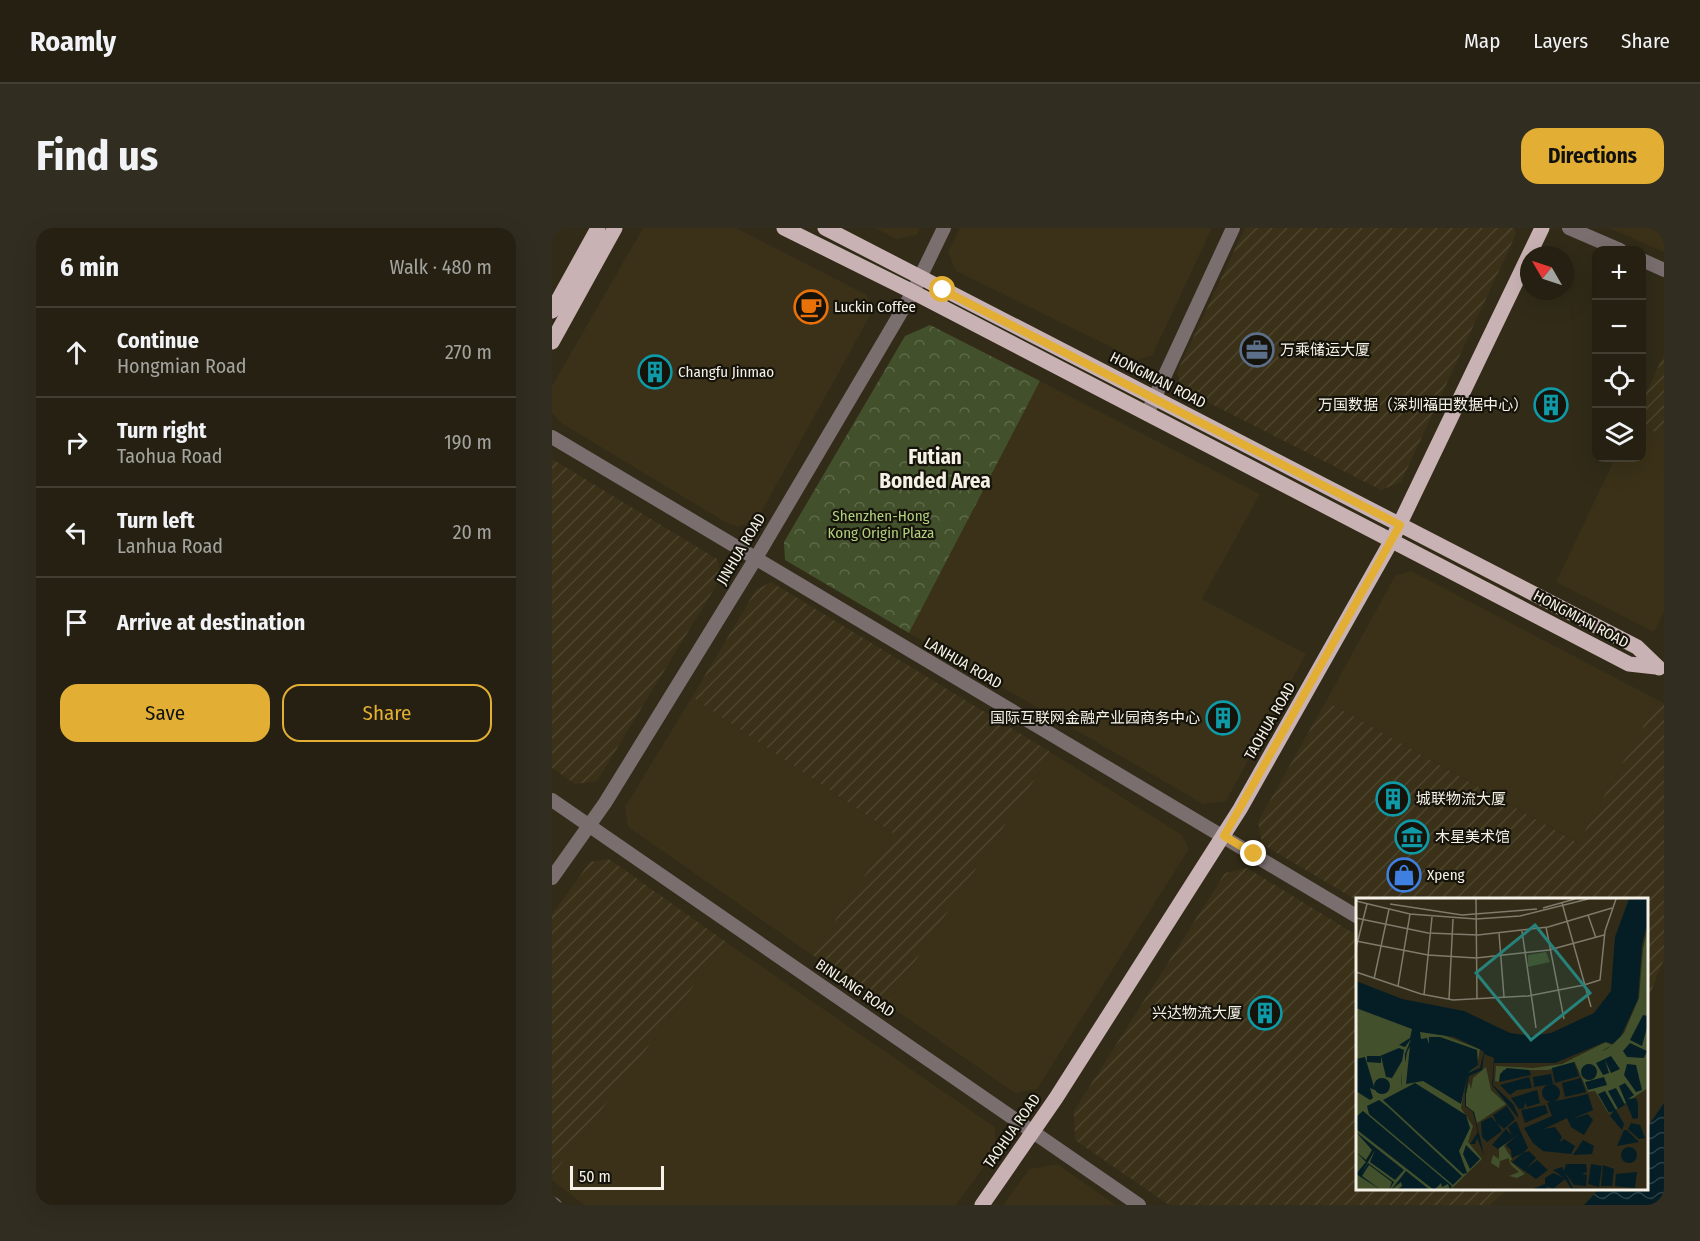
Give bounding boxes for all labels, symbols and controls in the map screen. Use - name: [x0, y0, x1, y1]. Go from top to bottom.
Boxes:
- text: Roamly: [30, 25, 116, 58]
- text: Map: [1464, 28, 1500, 54]
- text: Layers: [1533, 28, 1588, 54]
- text: Share: [1621, 28, 1670, 54]
- button: Directions: [1521, 128, 1664, 184]
- text: Find us: [36, 131, 158, 181]
- north arrow: [1520, 246, 1574, 300]
- map controls: [1592, 246, 1646, 462]
- button: +: [1592, 246, 1646, 300]
- text: 6 min: [60, 252, 119, 283]
- text: Walk · 480 m: [390, 255, 492, 279]
- route start: [929, 276, 955, 302]
- cafe icon: Luckin Coffee: [793, 289, 829, 325]
- place label: Luckin Coffee: [834, 298, 916, 316]
- button: −: [1592, 300, 1646, 354]
- text: Continue: [117, 327, 199, 354]
- office icon: 万乘储运大厦: [1239, 332, 1275, 368]
- icon: ahead: [60, 336, 93, 369]
- text: 270 m: [445, 340, 492, 364]
- place label: 万乘储运大厦: [1280, 341, 1370, 359]
- street label: HONGMIAN ROAD: [1107, 348, 1209, 412]
- text: Hongmian Road: [117, 354, 247, 378]
- building icon: Changfu Jinmao: [637, 354, 673, 390]
- button: locate: [1592, 354, 1646, 408]
- place label: Changfu Jinmao: [678, 363, 774, 381]
- building icon: 万国数据（深圳福田数据中心）: [1533, 387, 1569, 423]
- place label: 万国数据（深圳福田数据中心）: [1318, 396, 1528, 414]
- button: layers: [1592, 408, 1646, 462]
- text: Turn right: [117, 417, 206, 444]
- icon: right: [60, 426, 93, 459]
- text: 190 m: [444, 430, 492, 454]
- text: Taohua Road: [117, 444, 223, 468]
- district label: Futian Bonded Area: [879, 444, 991, 494]
- text: Turn left: [117, 507, 195, 534]
- park label: Shenzhen-Hong Kong Origin Plaza: [828, 507, 934, 542]
- street label: JINHUA ROAD: [713, 510, 769, 588]
- icon: left: [60, 516, 93, 549]
- text: 20 m: [453, 520, 492, 544]
- text: Lanhua Road: [117, 534, 223, 558]
- street label: HONGMIAN ROAD: [1530, 586, 1632, 652]
- icon: arrive: [60, 606, 93, 639]
- text: Arrive at destination: [117, 609, 305, 636]
- street label: LANHUA ROAD: [921, 634, 1005, 692]
- street label: TAOHUA ROAD: [1241, 679, 1299, 763]
- button: Save: [60, 684, 270, 742]
- button: Share: [282, 684, 492, 742]
- building icon: 国际互联网金融产业园商务中心: [1205, 700, 1241, 736]
- place label: 国际互联网金融产业园商务中心: [990, 709, 1200, 727]
- building icon: 城联物流大厦: [1375, 781, 1411, 817]
- place label: 城联物流大厦: [1416, 790, 1506, 808]
- museum icon: 木星美术馆: [1394, 819, 1430, 855]
- place label: 木星美术馆: [1435, 828, 1510, 846]
- route end: [1240, 840, 1266, 866]
- shop icon: Xpeng: [1386, 857, 1422, 893]
- place label: Xpeng: [1427, 866, 1465, 884]
- inset map: [1356, 898, 1649, 1190]
- street label: BINLANG ROAD: [812, 955, 898, 1021]
- building icon: 兴达物流大厦: [1247, 995, 1283, 1031]
- place label: 兴达物流大厦: [1152, 1004, 1242, 1022]
- street label: TAOHUA ROAD: [980, 1090, 1044, 1172]
- scale bar: [570, 1163, 664, 1190]
- text: 50 m: [579, 1167, 611, 1186]

